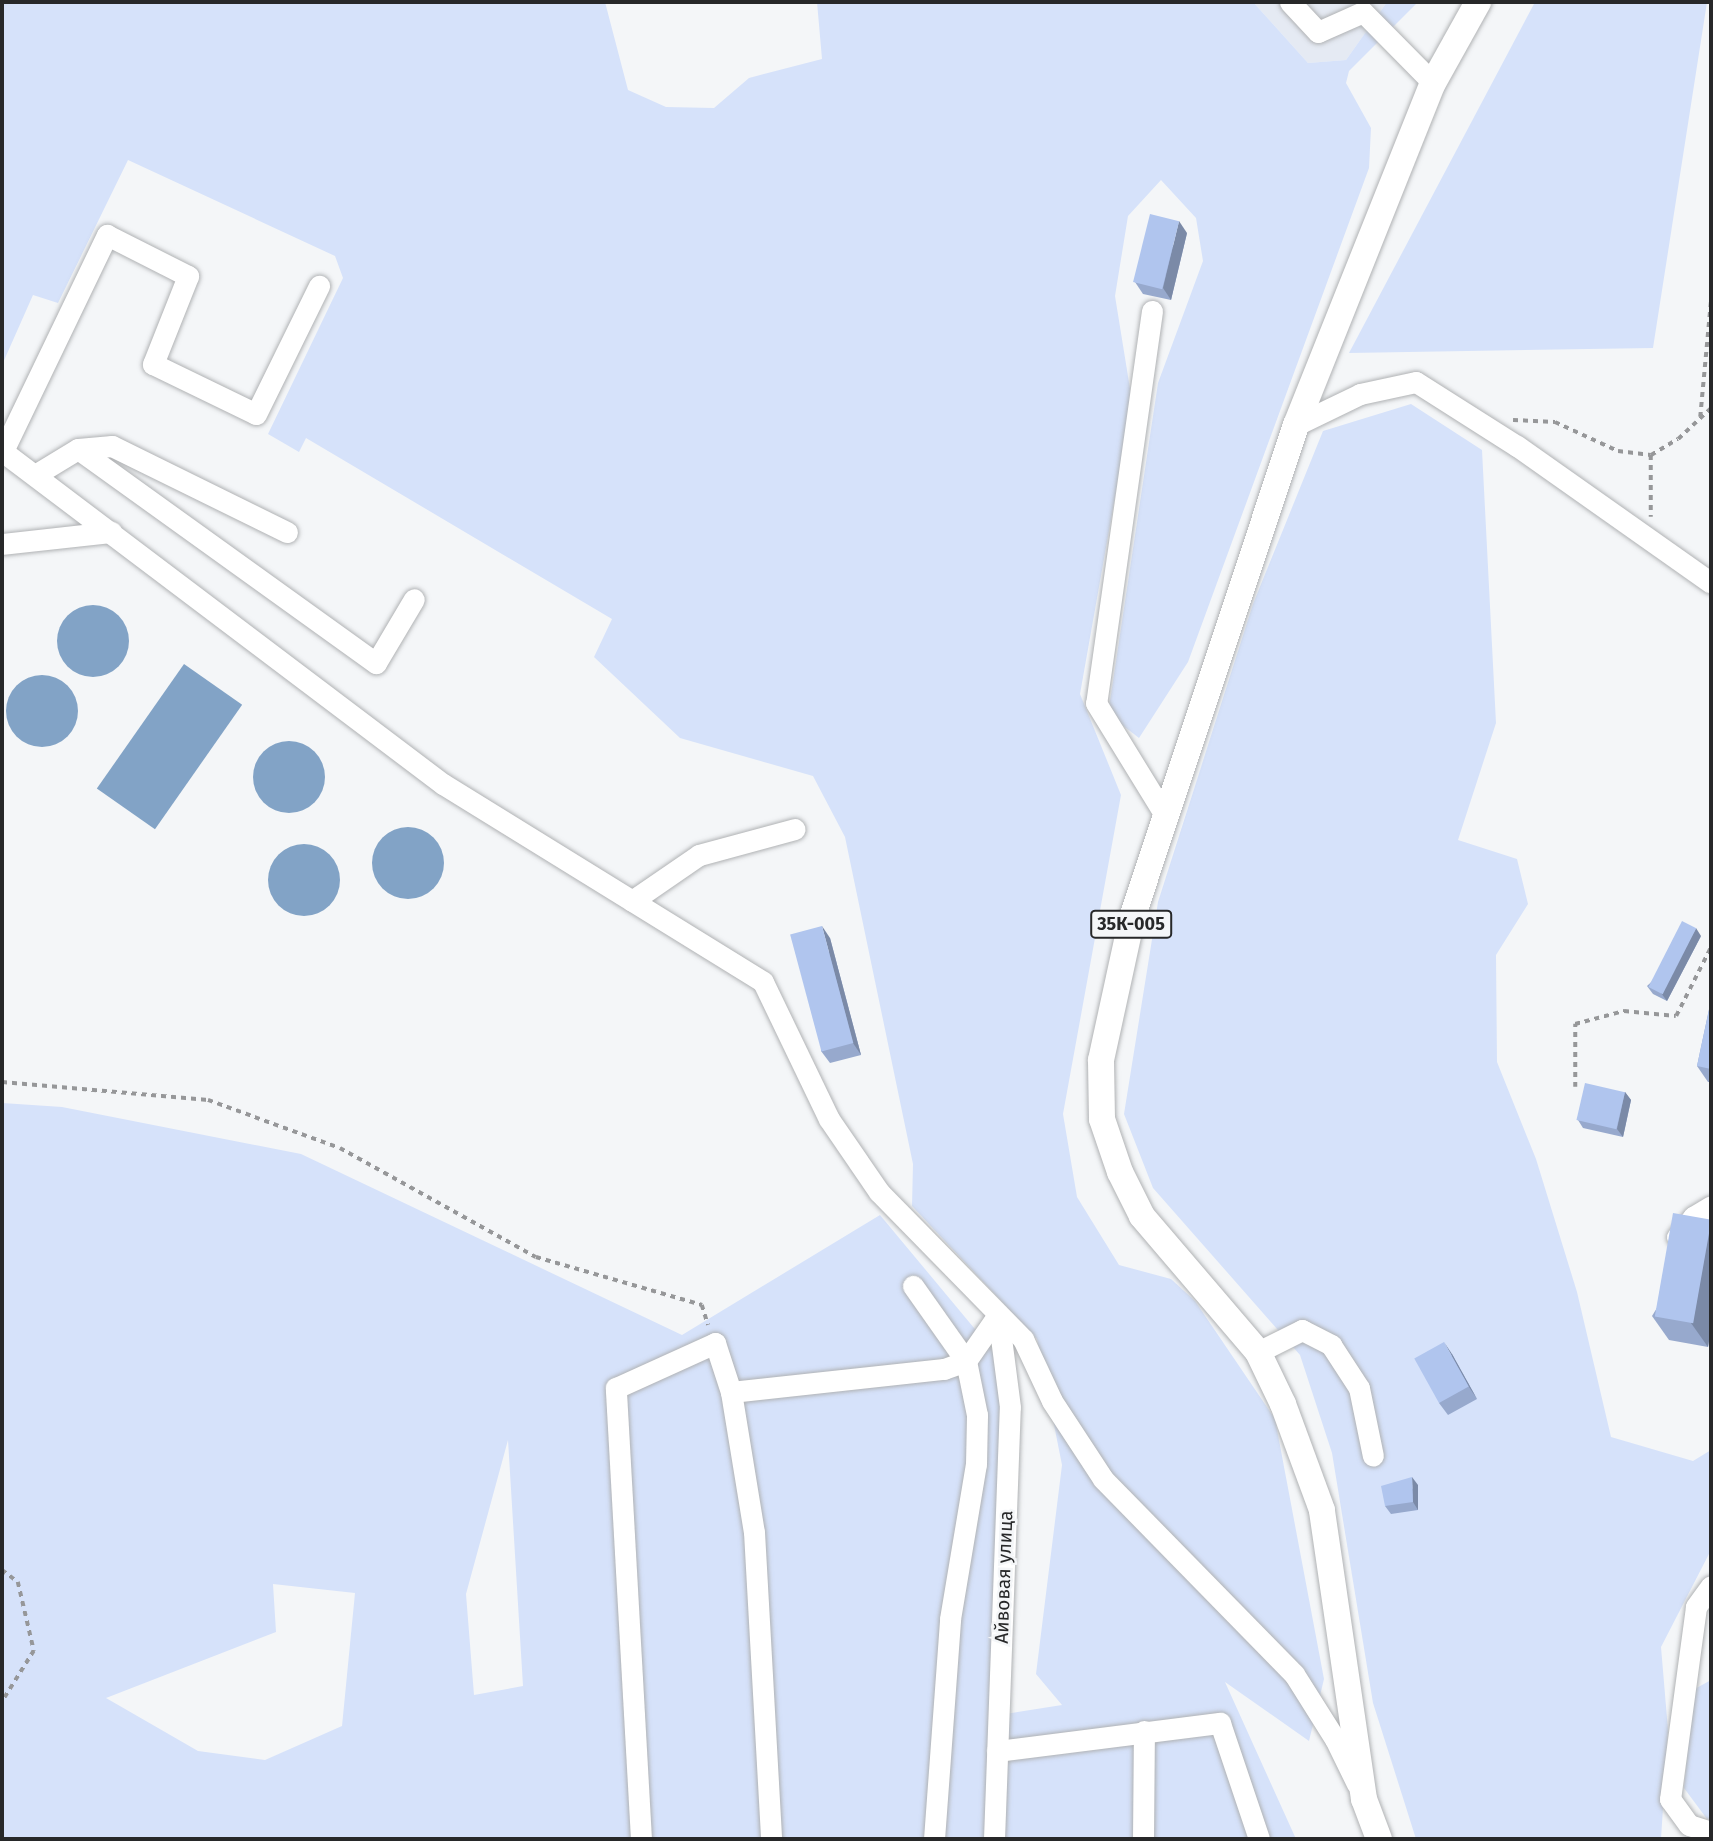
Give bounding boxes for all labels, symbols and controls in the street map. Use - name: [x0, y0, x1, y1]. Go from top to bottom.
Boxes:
- road number: 35К-005: [1089, 909, 1173, 939]
- street label: Айвовая улица: [990, 1510, 1018, 1644]

